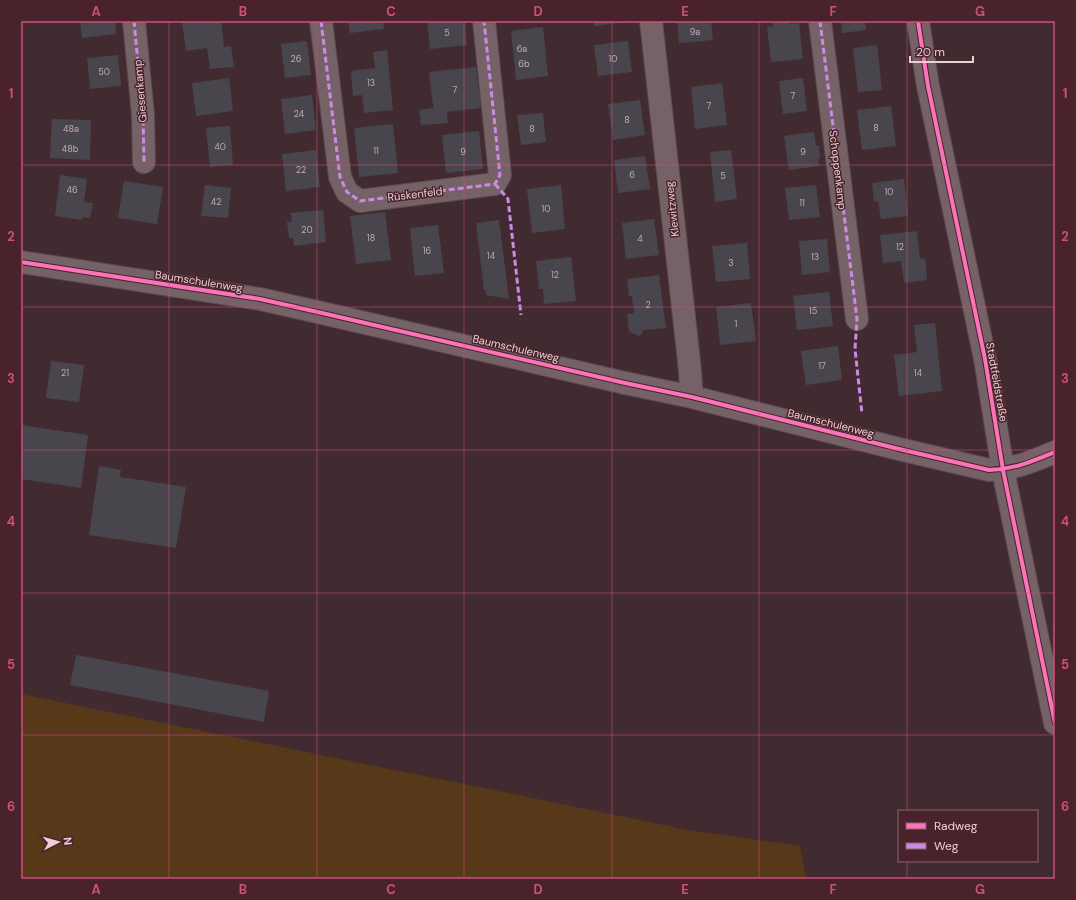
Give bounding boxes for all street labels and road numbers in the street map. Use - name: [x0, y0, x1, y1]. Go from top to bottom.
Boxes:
- street label: Giesenkamp: [130, 59, 150, 123]
- street label: Schoppenkamp: [826, 129, 850, 211]
- street label: Klewitzweg: [662, 181, 682, 237]
- street label: Rüskenfeld: [387, 184, 443, 204]
- street label: Baumschulenweg: [154, 267, 244, 295]
- street label: Baumschulenweg: [471, 331, 561, 365]
- street label: Stadtfeldstraße: [983, 341, 1011, 423]
- street label: Baumschulenweg: [786, 405, 876, 441]

